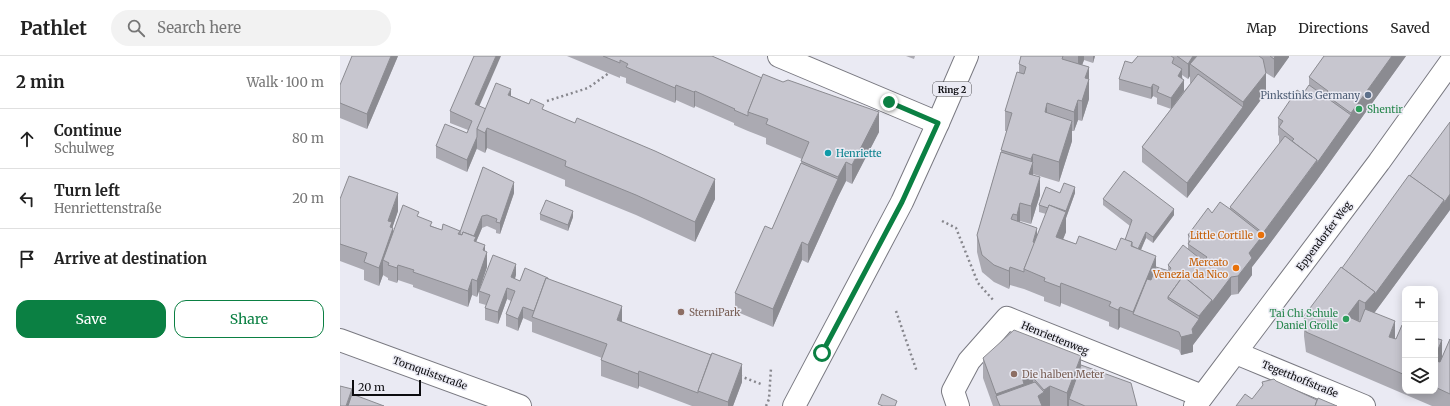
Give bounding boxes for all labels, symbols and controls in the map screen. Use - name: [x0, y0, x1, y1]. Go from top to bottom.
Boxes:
- search box: [111, 10, 391, 46]
- text: Pathlet: [20, 16, 87, 40]
- icon: search: [125, 17, 147, 39]
- text: Search here: [157, 18, 241, 37]
- text: Map: [1246, 19, 1276, 37]
- text: Directions: [1298, 19, 1368, 37]
- text: Saved: [1390, 19, 1430, 37]
- text: 2 min: [16, 71, 64, 93]
- text: Walk · 100 m: [246, 74, 324, 91]
- road number: Ring 2: [933, 82, 971, 96]
- place label: Pinkstinks Germany: [1260, 89, 1360, 102]
- marker: Pinkstinks Germany: [1363, 90, 1373, 100]
- route end: [880, 93, 898, 111]
- place label: Shentir: [1367, 103, 1403, 116]
- marker: Shentir: [1354, 104, 1364, 114]
- text: Continue: [54, 121, 122, 140]
- icon: ahead: [16, 128, 38, 150]
- text: 80 m: [292, 130, 324, 147]
- text: Schulweg: [54, 140, 114, 157]
- place label: Henriette: [836, 147, 882, 160]
- marker: Henriette: [823, 148, 833, 158]
- text: Turn left: [54, 181, 120, 200]
- icon: left: [16, 188, 38, 210]
- text: 20 m: [292, 190, 324, 207]
- street label: Eppendorfer Weg: [1294, 199, 1354, 273]
- text: Henriettenstraße: [54, 200, 161, 217]
- place label: Little Cortille: [1190, 229, 1253, 242]
- marker: Little Cortille: [1256, 230, 1266, 240]
- icon: arrive: [16, 248, 38, 270]
- text: Arrive at destination: [54, 249, 207, 268]
- place label: Mercato Venezia da Nico: [1152, 256, 1228, 281]
- marker: Mercato Venezia da Nico: [1231, 263, 1241, 273]
- map controls: [1402, 286, 1438, 394]
- button: +: [1402, 286, 1438, 322]
- button: Save: [16, 300, 166, 338]
- button: Share: [174, 300, 324, 338]
- place label: SterniPark: [689, 306, 741, 319]
- marker: SterniPark: [676, 307, 686, 317]
- place label: Tai Chi Schule Daniel Grolle: [1270, 307, 1338, 332]
- marker: Tai Chi Schule Daniel Grolle: [1341, 314, 1351, 324]
- street label: Henriettenweg: [1019, 319, 1091, 357]
- button: −: [1402, 322, 1438, 358]
- route start: [813, 344, 831, 362]
- street label: Tornquiststraße: [391, 354, 469, 392]
- street label: Tegetthoffstraße: [1260, 358, 1340, 400]
- button: layers: [1402, 358, 1438, 394]
- place label: Die halben Meter: [1022, 368, 1105, 381]
- marker: Die halben Meter: [1009, 369, 1019, 379]
- scale bar: [352, 378, 421, 397]
- text: 20 m: [358, 380, 385, 394]

